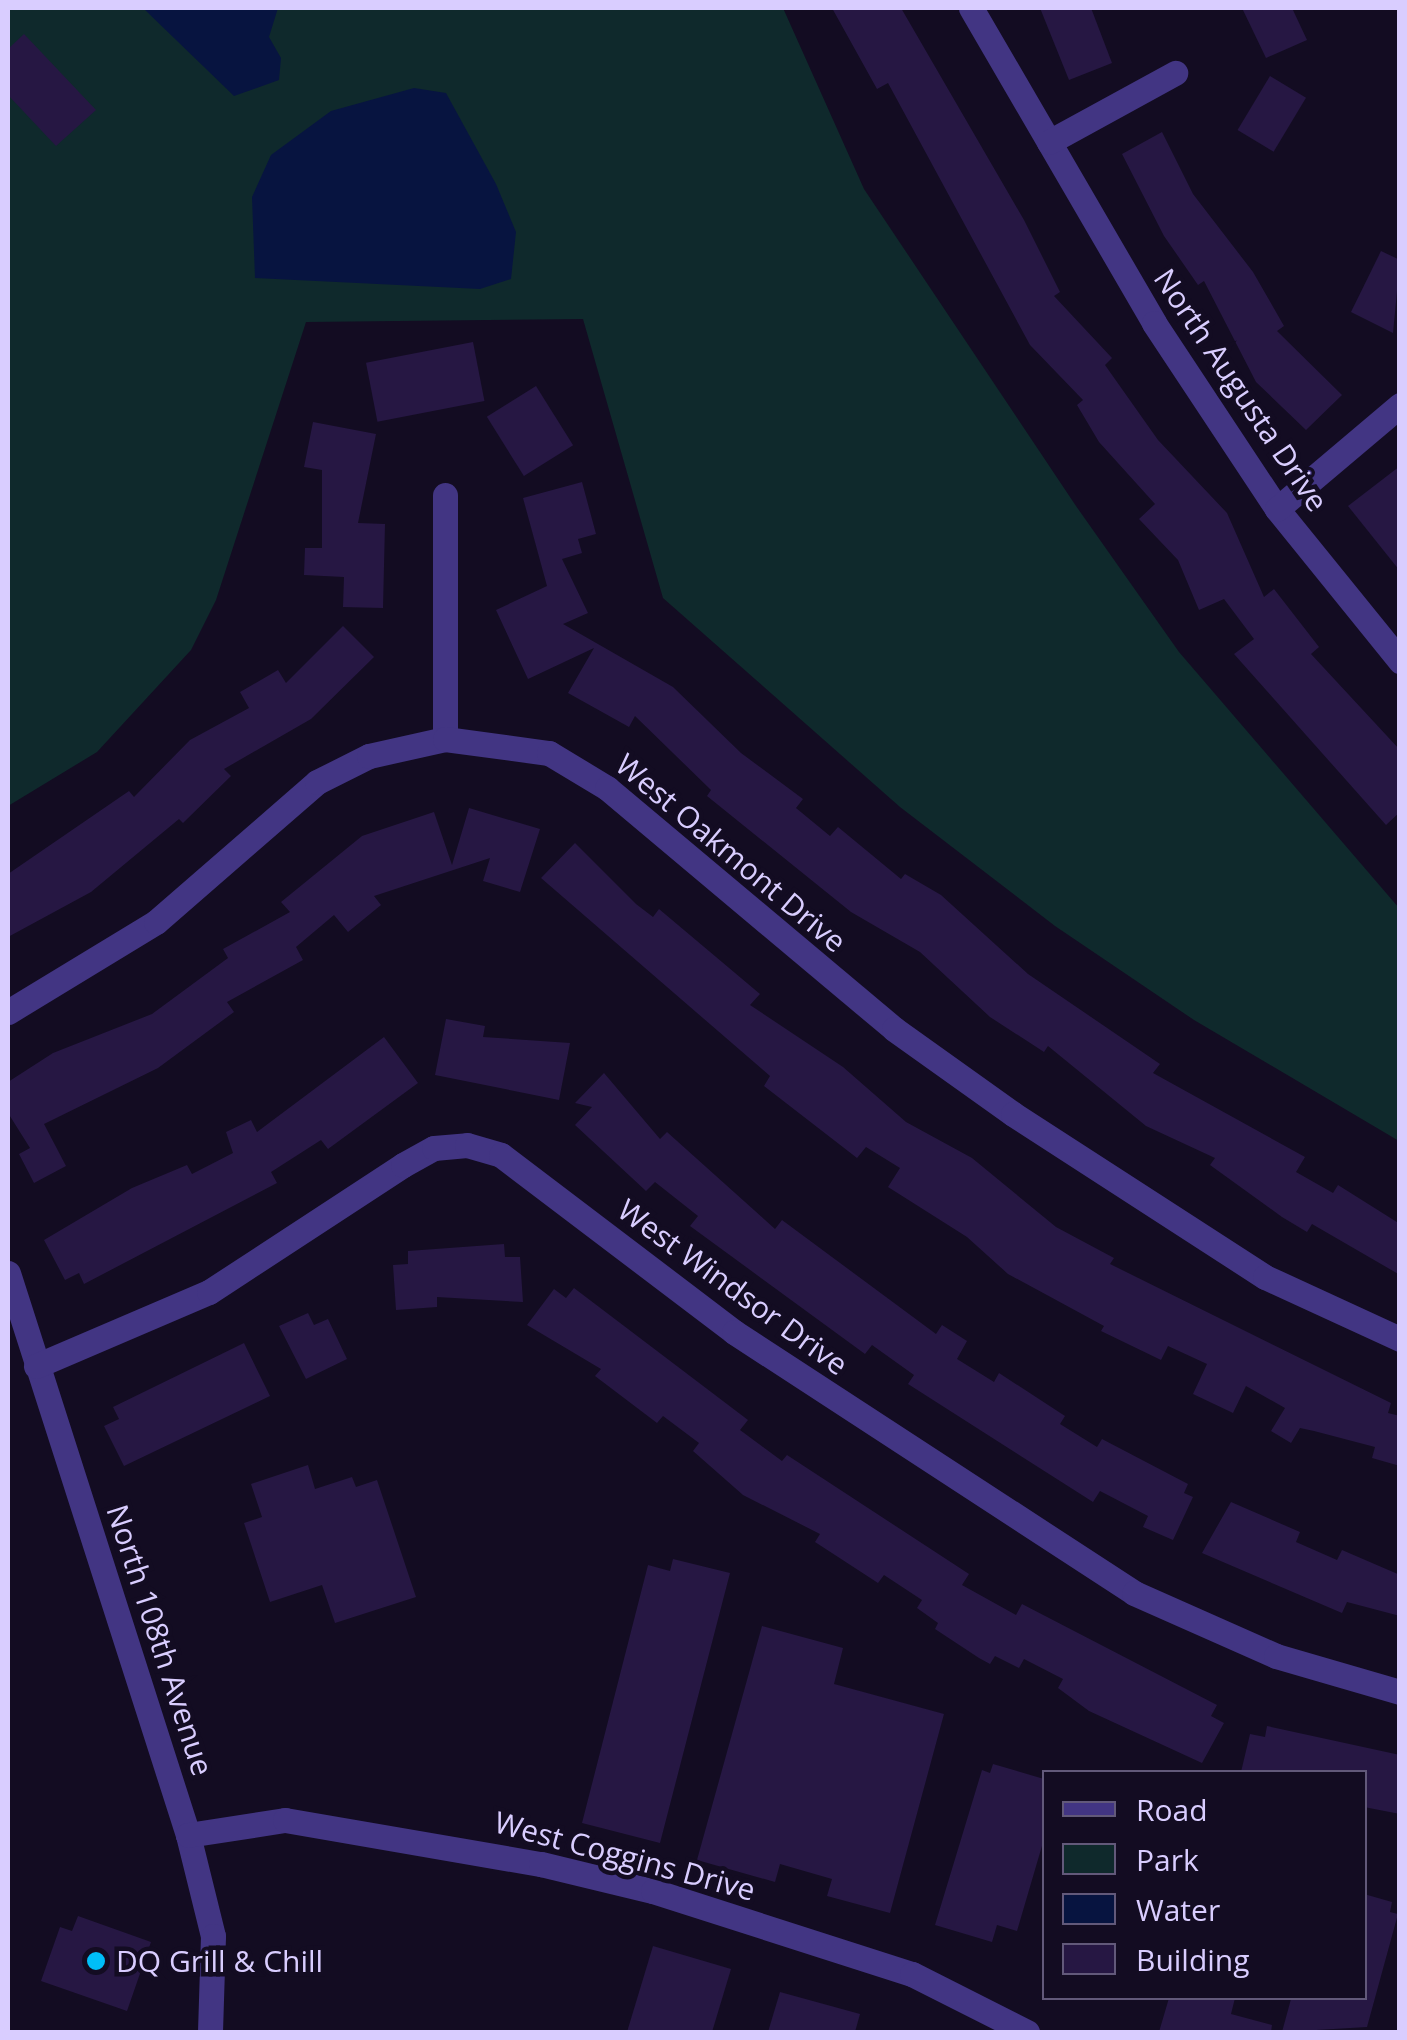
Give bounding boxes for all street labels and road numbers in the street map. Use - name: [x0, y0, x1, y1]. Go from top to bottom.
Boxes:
- street label: North Augusta Drive: [1146, 262, 1336, 518]
- street label: West Oakmont Drive: [609, 746, 853, 960]
- street label: West Windsor Drive: [611, 1192, 855, 1382]
- street label: North 108th Avenue: [99, 1500, 221, 1780]
- street label: West Coggins Drive: [491, 1804, 759, 1908]

